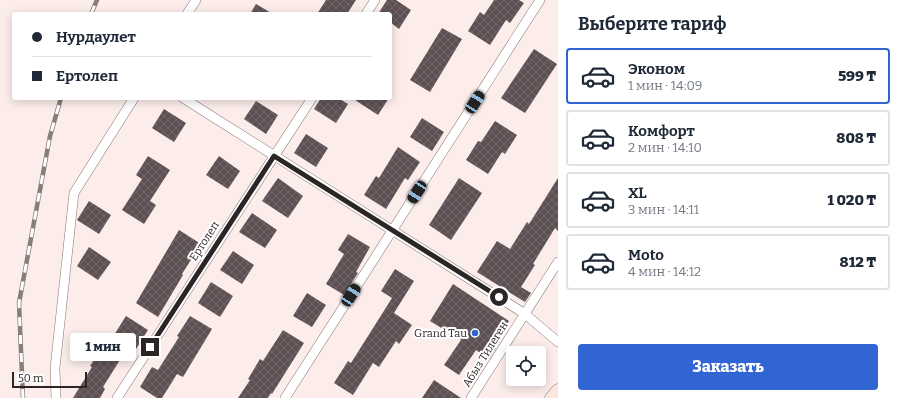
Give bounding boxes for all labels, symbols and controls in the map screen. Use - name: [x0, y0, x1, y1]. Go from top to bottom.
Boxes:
- text: Выберите тариф: [578, 13, 726, 35]
- text: Нурдаулет: [56, 28, 136, 46]
- icon: car: [580, 58, 616, 94]
- text: Эконом: [628, 60, 685, 78]
- text: Ертолеп: [56, 67, 118, 85]
- text: 599 ₸: [838, 67, 876, 85]
- text: 1 мин · 14:09: [628, 78, 702, 93]
- car: [463, 89, 487, 115]
- icon: car: [580, 120, 616, 156]
- text: Комфорт: [628, 122, 695, 140]
- text: 808 ₸: [836, 129, 876, 147]
- text: 2 мин · 14:10: [628, 140, 702, 155]
- car: [405, 179, 429, 205]
- icon: car: [580, 182, 616, 218]
- text: XL: [628, 184, 647, 202]
- text: 1 020 ₸: [827, 191, 876, 209]
- text: 3 мин · 14:11: [628, 202, 699, 217]
- street label: Ертолеп: [187, 219, 222, 263]
- icon: car: [580, 244, 616, 280]
- text: Moto: [628, 246, 664, 264]
- text: 812 ₸: [840, 253, 876, 271]
- text: 4 мин · 14:12: [628, 264, 701, 279]
- car: [339, 282, 363, 308]
- route start: [490, 288, 508, 306]
- street label: Абыз Тилеген: [460, 319, 511, 389]
- place label: Grand Tau: [414, 327, 467, 340]
- marker: Grand Tau: [470, 328, 480, 338]
- callout: 1 мин: [70, 333, 136, 361]
- route end: [141, 338, 159, 356]
- text: 1 мин: [85, 339, 121, 354]
- button: Заказать: [578, 344, 878, 390]
- map controls: [506, 346, 546, 386]
- button: locate: [506, 346, 546, 386]
- scale bar: [12, 370, 87, 389]
- text: 50 m: [18, 372, 44, 385]

